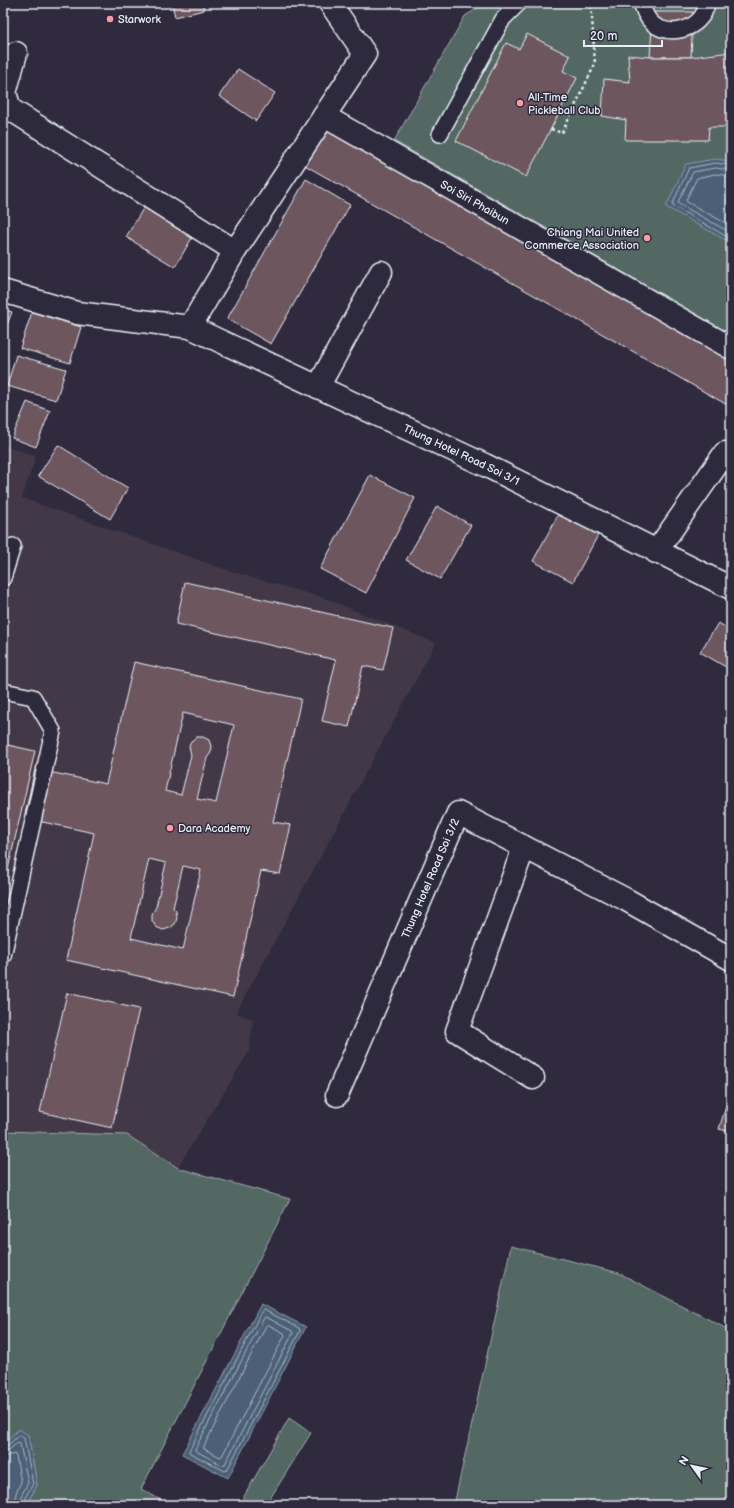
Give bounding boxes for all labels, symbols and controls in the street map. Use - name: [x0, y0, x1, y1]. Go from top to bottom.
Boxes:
- place label: Starwork: [118, 13, 161, 26]
- marker: Starwork: [105, 14, 115, 24]
- scale bar: [584, 22, 662, 48]
- text: 20 m: [590, 29, 617, 44]
- place label: All-Time Pickleball Club: [528, 91, 601, 117]
- marker: All-Time Pickleball Club: [515, 98, 525, 108]
- street label: Soi Siri Phaibun: [438, 178, 512, 227]
- place label: Chiang Mai United Commerce Association: [525, 226, 639, 252]
- marker: Chiang Mai United Commerce Association: [642, 233, 652, 243]
- street label: Thung Hotel Road Soi 3/1: [401, 422, 522, 488]
- street label: Thung Hotel Road Soi 3/2: [399, 816, 462, 940]
- place label: Dara Academy: [178, 822, 251, 835]
- marker: Dara Academy: [165, 823, 175, 833]
- north arrow: [672, 1446, 712, 1486]
- text: N: [676, 1454, 692, 1468]

